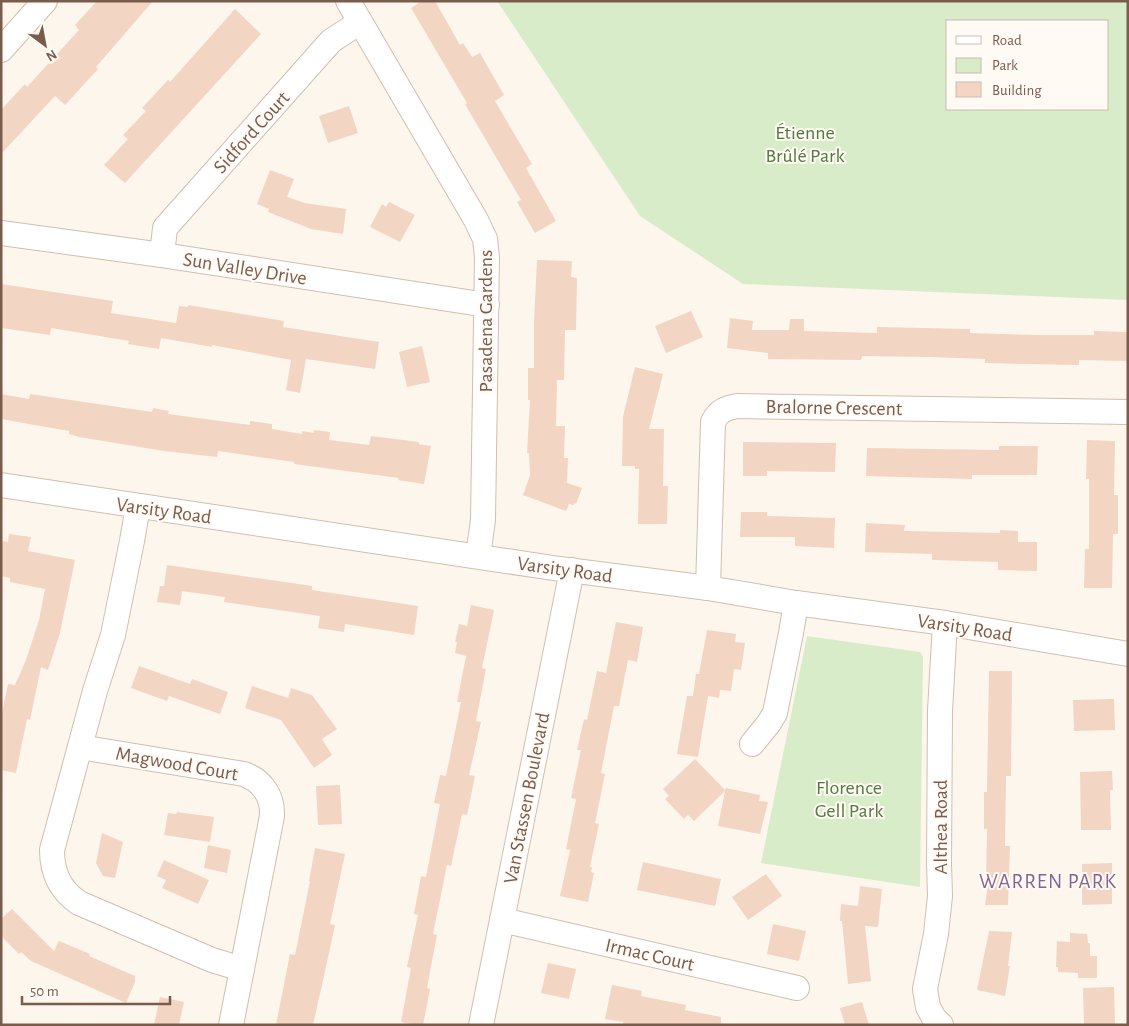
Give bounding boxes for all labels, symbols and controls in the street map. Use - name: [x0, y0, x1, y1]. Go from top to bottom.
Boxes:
- north arrow: [20, 20, 70, 70]
- legend: [946, 20, 1109, 110]
- text: Road: [992, 33, 1022, 48]
- text: N: [44, 47, 59, 64]
- text: Park: [992, 58, 1018, 73]
- text: Building: [992, 83, 1042, 98]
- street label: Sidford Court: [210, 87, 294, 178]
- park label: Étienne Brûlé Park: [765, 122, 845, 166]
- street label: Sun Valley Drive: [182, 249, 308, 289]
- street label: Pasadena Gardens: [476, 250, 496, 392]
- street label: Bralorne Crescent: [766, 397, 903, 419]
- street label: Varsity Road: [115, 494, 213, 528]
- street label: Varsity Road: [516, 553, 614, 587]
- street label: Varsity Road: [916, 611, 1014, 645]
- street label: Van Stassen Boulevard: [501, 711, 553, 886]
- street label: Magwood Court: [114, 743, 240, 785]
- park label: Florence Gell Park: [815, 778, 883, 821]
- street label: Althea Road: [931, 780, 951, 874]
- district label: WARREN PARK: [979, 871, 1117, 892]
- street label: Irmac Court: [603, 935, 697, 975]
- scale bar: [22, 974, 170, 1006]
- text: 50 m: [30, 984, 59, 999]

